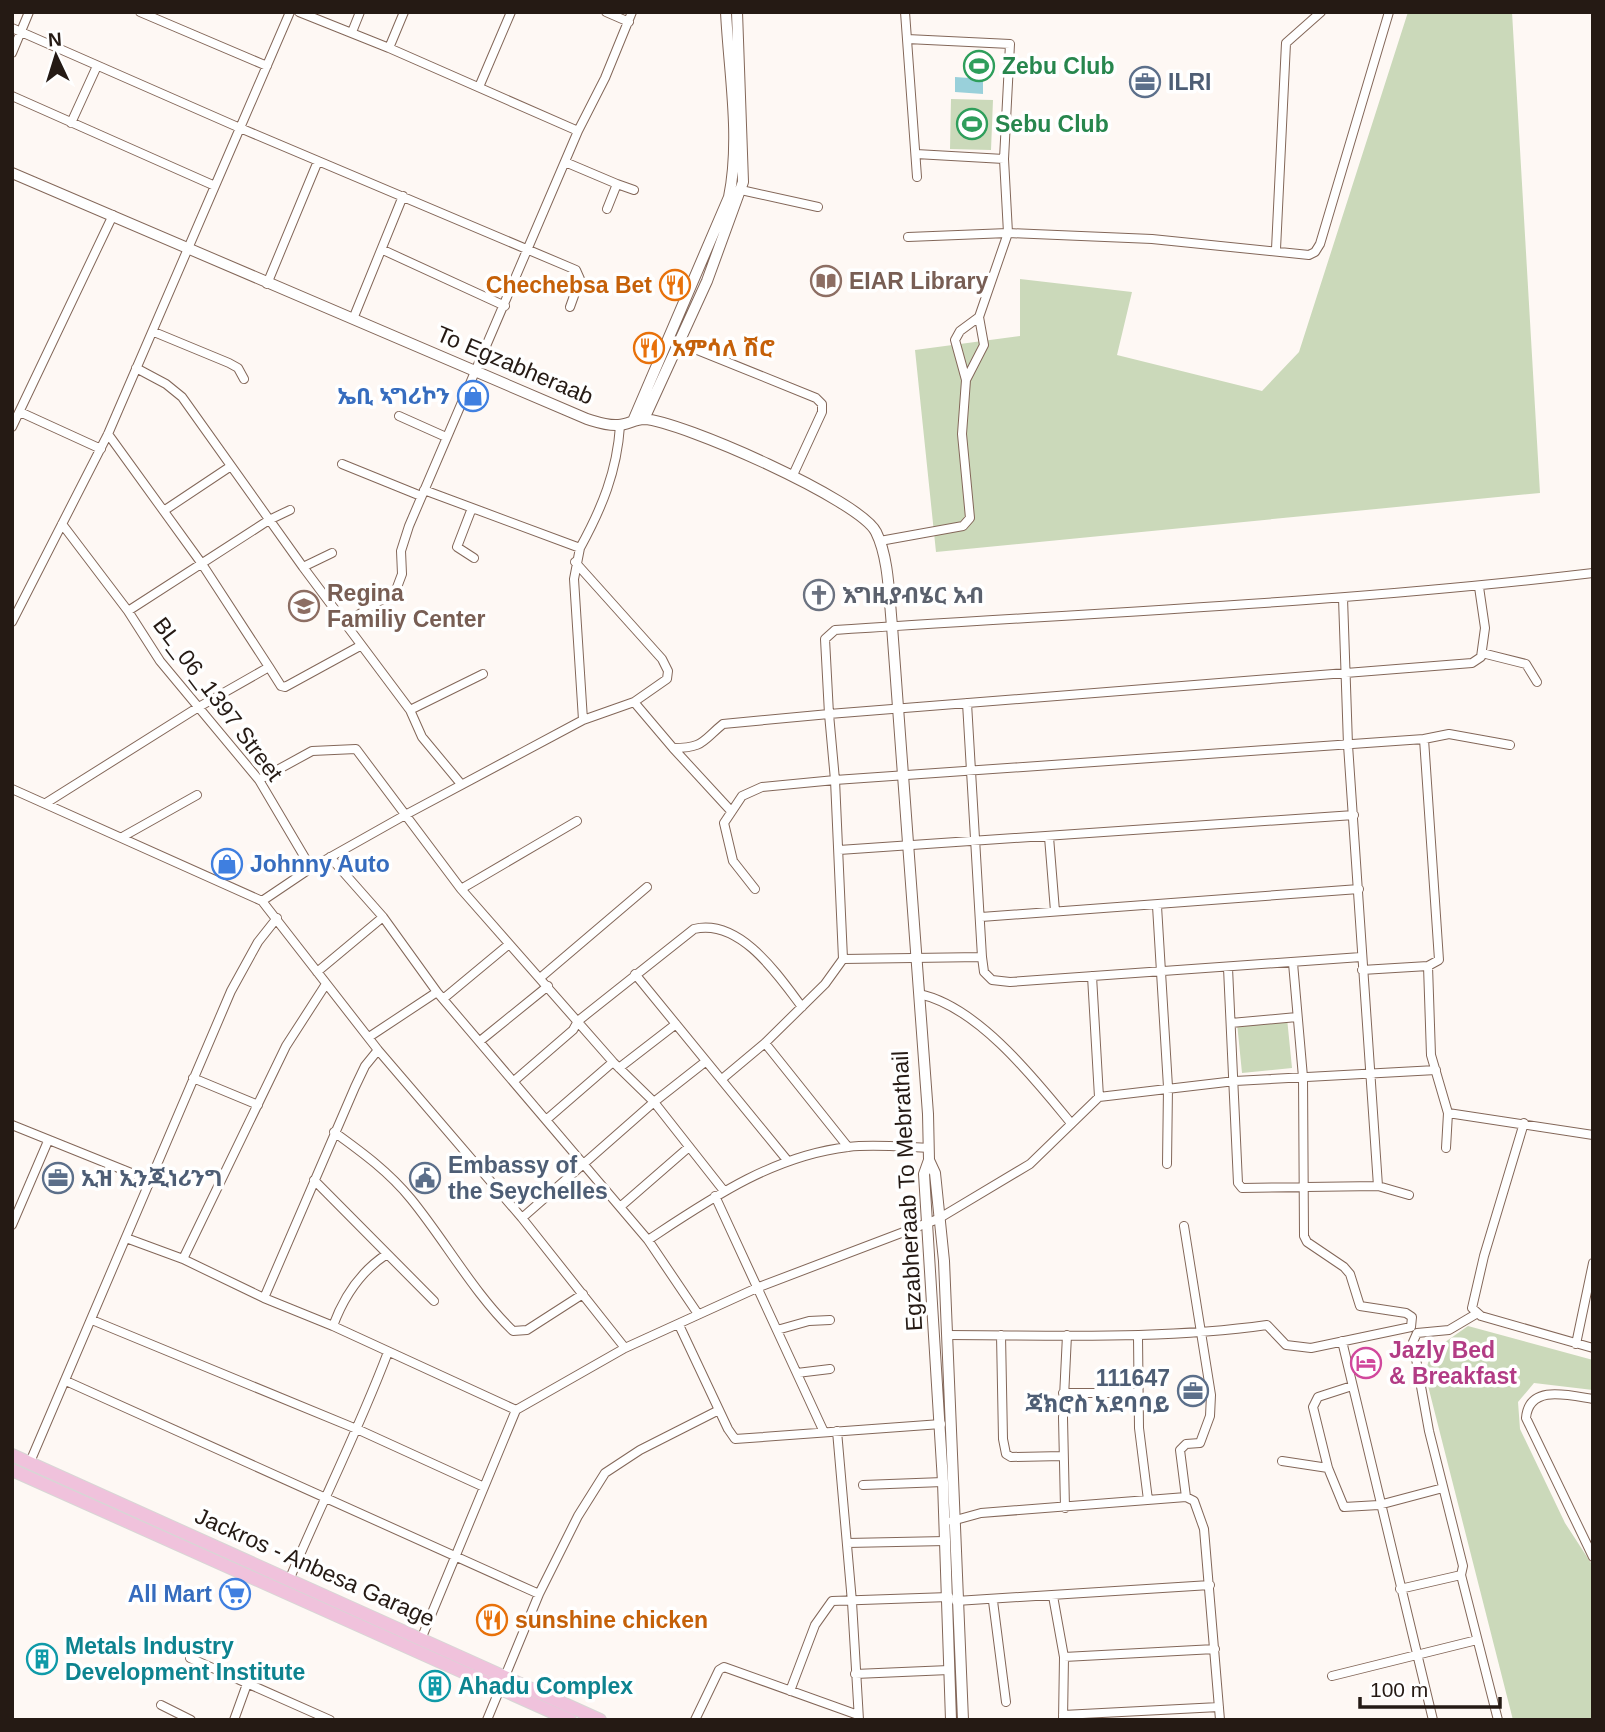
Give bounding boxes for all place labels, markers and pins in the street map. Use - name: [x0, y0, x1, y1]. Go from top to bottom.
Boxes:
- sports icon: Zebu Club: [962, 49, 996, 83]
- place label: Zebu Club: [1002, 53, 1114, 79]
- office icon: ILRI: [1128, 65, 1162, 99]
- place label: ILRI: [1168, 69, 1211, 95]
- sports icon: Sebu Club: [955, 107, 989, 141]
- place label: Sebu Club: [995, 111, 1109, 137]
- library icon: EIAR Library: [809, 264, 843, 298]
- restaurant icon: Chechebsa Bet: [658, 268, 692, 302]
- place label: EIAR Library: [849, 268, 989, 294]
- place label: Chechebsa Bet: [486, 272, 652, 298]
- restaurant icon: አምሳለ ሽሮ: [632, 331, 666, 365]
- place label: አምሳለ ሽሮ: [672, 335, 775, 361]
- shop icon: ኤቢ ኣግሪኮን: [456, 379, 490, 413]
- place label: ኤቢ ኣግሪኮን: [337, 383, 450, 409]
- church icon: እግዚያብሄር አብ: [802, 578, 836, 612]
- place label: Regina Familiy Center: [327, 580, 486, 632]
- place label: እግዚያብሄር አብ: [842, 582, 984, 608]
- school or university icon: Regina Familiy Center: [287, 589, 321, 623]
- shop icon: Johnny Auto: [210, 847, 244, 881]
- place label: Johnny Auto: [250, 851, 390, 877]
- place label: Embassy of the Seychelles: [448, 1152, 608, 1204]
- office icon: ኢዝ ኢንጂነሪንግ: [41, 1161, 75, 1195]
- public building icon: Embassy of the Seychelles: [408, 1161, 442, 1195]
- place label: ኢዝ ኢንጂነሪንግ: [81, 1165, 223, 1191]
- place label: Jazly Bed & Breakfast: [1389, 1337, 1517, 1389]
- hotel icon: Jazly Bed & Breakfast: [1349, 1346, 1383, 1380]
- place label: 111647 ጃክሮስ አደባባይ: [1025, 1365, 1170, 1417]
- office icon: 111647 ጃክሮስ አደባባይ: [1176, 1374, 1210, 1408]
- supermarket icon: All Mart: [218, 1577, 252, 1611]
- place label: All Mart: [128, 1581, 212, 1607]
- restaurant icon: sunshine chicken: [475, 1603, 509, 1637]
- place label: sunshine chicken: [515, 1607, 708, 1633]
- place label: Metals Industry Development Institute: [65, 1633, 305, 1685]
- building icon: Metals Industry Development Institute: [25, 1642, 59, 1676]
- building icon: Ahadu Complex: [418, 1669, 452, 1703]
- place label: Ahadu Complex: [458, 1673, 633, 1699]

